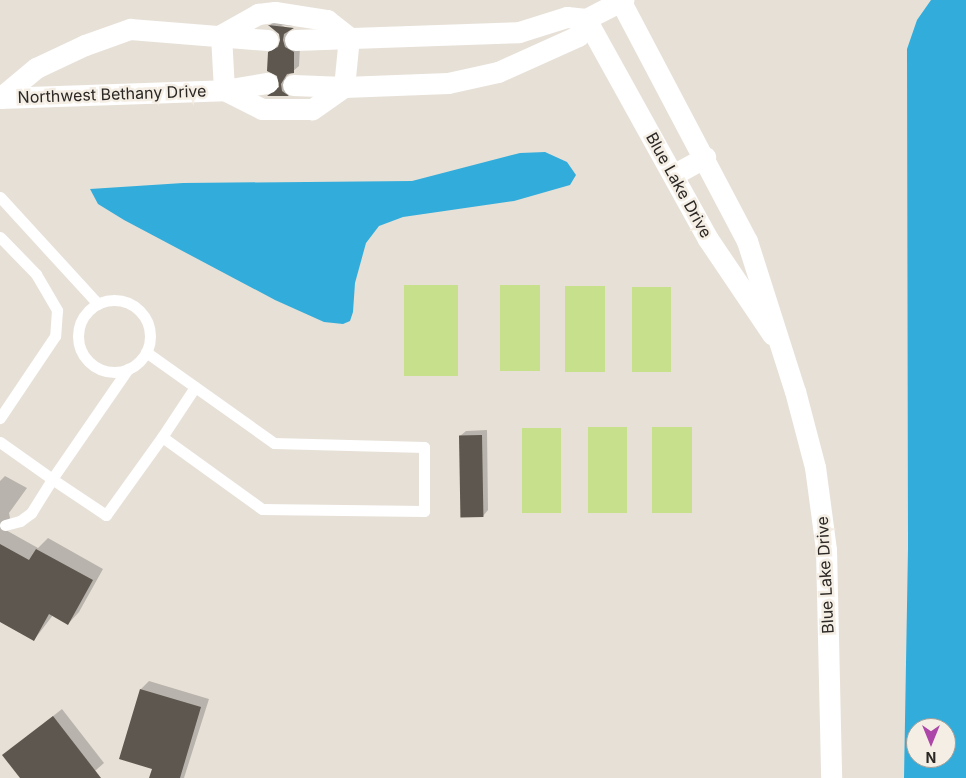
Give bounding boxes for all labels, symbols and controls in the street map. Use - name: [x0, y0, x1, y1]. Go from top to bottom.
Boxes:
- street label: Northwest Bethany Drive: [17, 81, 207, 107]
- street label: Blue Lake Drive: [642, 129, 716, 241]
- street label: Blue Lake Drive: [812, 516, 838, 634]
- north arrow: [906, 718, 956, 768]
- text: N: [926, 749, 936, 766]

